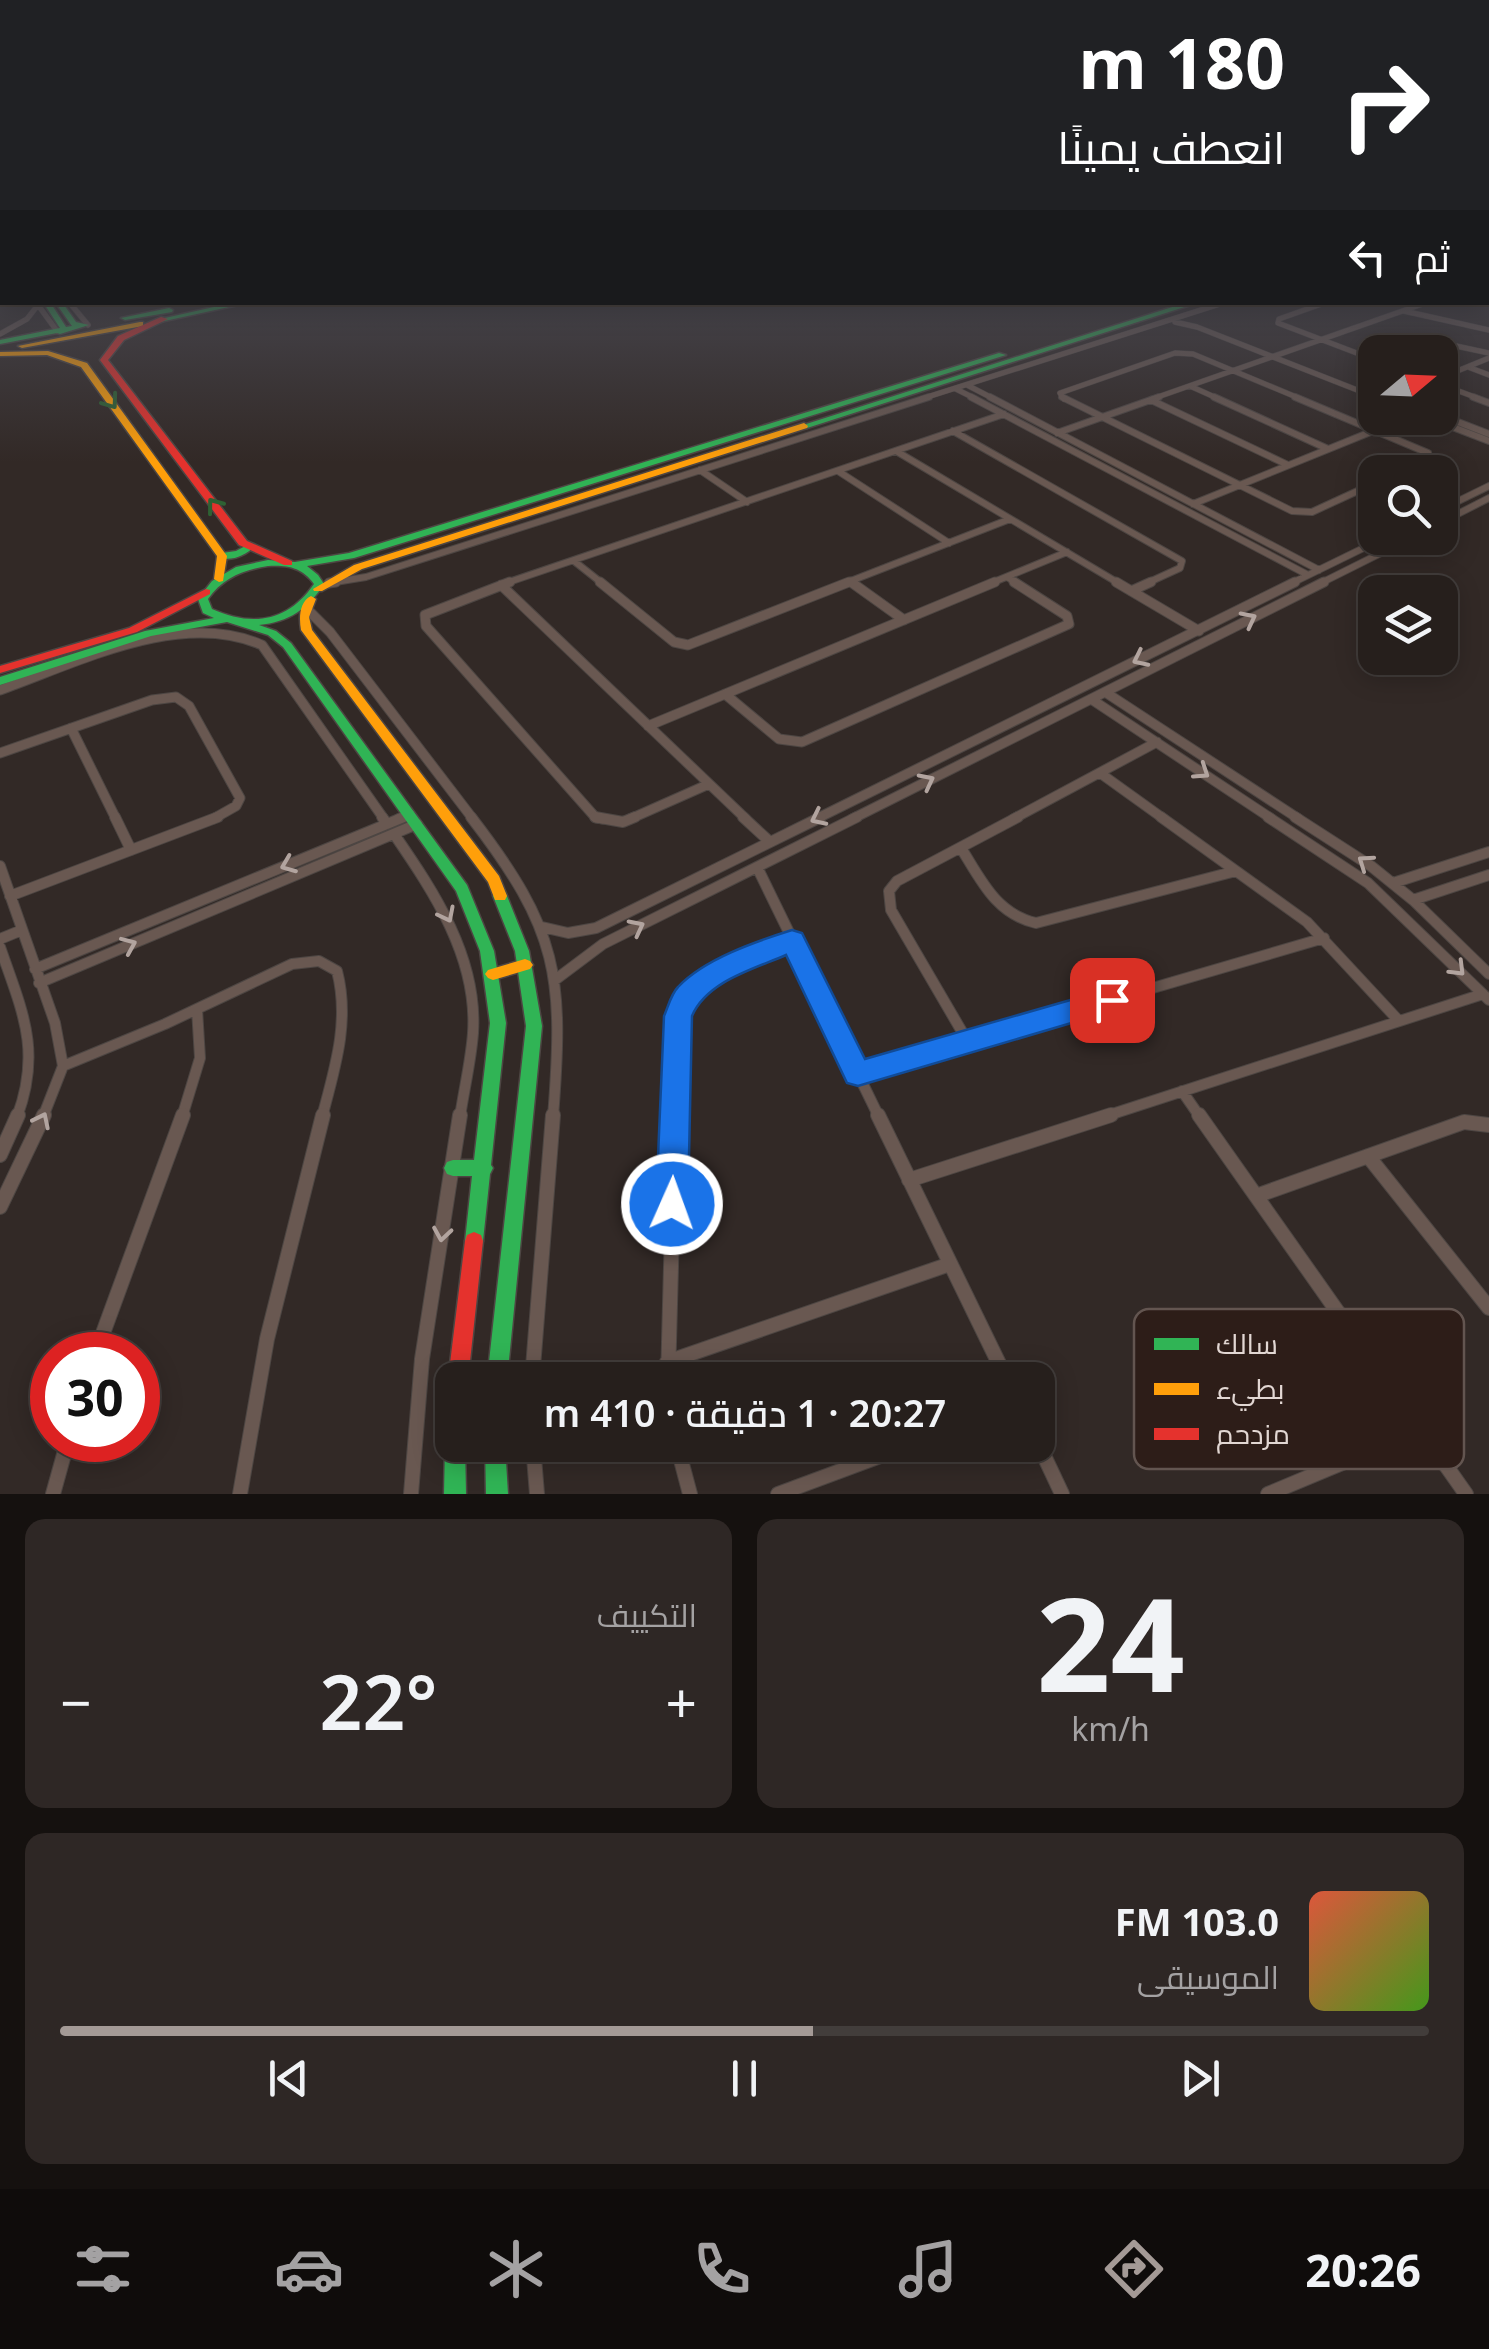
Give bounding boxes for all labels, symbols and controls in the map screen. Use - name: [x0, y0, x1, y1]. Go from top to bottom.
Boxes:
- text: 180 m: [1078, 14, 1285, 110]
- icon: right: [1320, 40, 1450, 170]
- text: انعطف يمينًا: [1057, 116, 1285, 177]
- icon: left: [1340, 230, 1395, 285]
- text: ثم: [1415, 231, 1450, 283]
- north arrow: [1358, 335, 1458, 435]
- map controls: [1358, 335, 1458, 675]
- one-way arrow: [99, 391, 117, 409]
- button: search: [1358, 455, 1458, 555]
- one-way arrow: [208, 498, 226, 516]
- button: layers: [1358, 575, 1458, 675]
- one-way arrow: [1238, 612, 1256, 631]
- one-way arrow: [1132, 646, 1150, 666]
- one-way arrow: [1191, 759, 1209, 778]
- one-way arrow: [917, 773, 935, 793]
- one-way arrow: [810, 806, 828, 826]
- one-way arrow: [280, 853, 298, 873]
- one-way arrow: [1357, 856, 1376, 874]
- one-way arrow: [435, 905, 454, 923]
- one-way arrow: [626, 920, 644, 940]
- one-way arrow: [119, 937, 137, 957]
- one-way arrow: [1447, 957, 1465, 975]
- pin: [1070, 958, 1155, 1043]
- icon: arrive: [1085, 973, 1140, 1028]
- one-way arrow: [30, 1112, 50, 1130]
- position arrow: [620, 1152, 724, 1256]
- one-way arrow: [432, 1225, 453, 1242]
- legend: [1134, 1309, 1464, 1469]
- text: سالك: [1216, 1324, 1278, 1362]
- speed limit sign: 30: [30, 1332, 160, 1462]
- text: بطيء: [1216, 1369, 1284, 1411]
- text: 20:27 · 1 دقيقة · 410 m: [544, 1386, 946, 1438]
- text: مزدحم: [1216, 1414, 1290, 1454]
- text: 24: [1036, 1553, 1185, 1730]
- text: التكييف: [597, 1593, 697, 1636]
- text: 22°: [320, 1650, 437, 1752]
- text: −: [60, 1664, 91, 1739]
- text: +: [666, 1664, 697, 1739]
- text: km/h: [1071, 1707, 1150, 1750]
- text: 103.0 FM: [1115, 1895, 1279, 1947]
- text: الموسيقى: [1137, 1955, 1279, 1998]
- icon: previous: [261, 2051, 316, 2106]
- icon: pause: [717, 2051, 772, 2106]
- icon: next: [1173, 2051, 1228, 2106]
- icon: filters: [68, 2234, 138, 2304]
- icon: car: [274, 2234, 344, 2304]
- icon: climate: [481, 2234, 551, 2304]
- icon: phone: [687, 2234, 757, 2304]
- icon: music: [893, 2234, 963, 2304]
- icon: directions: [1099, 2234, 1169, 2304]
- text: 20:26: [1305, 2239, 1421, 2300]

